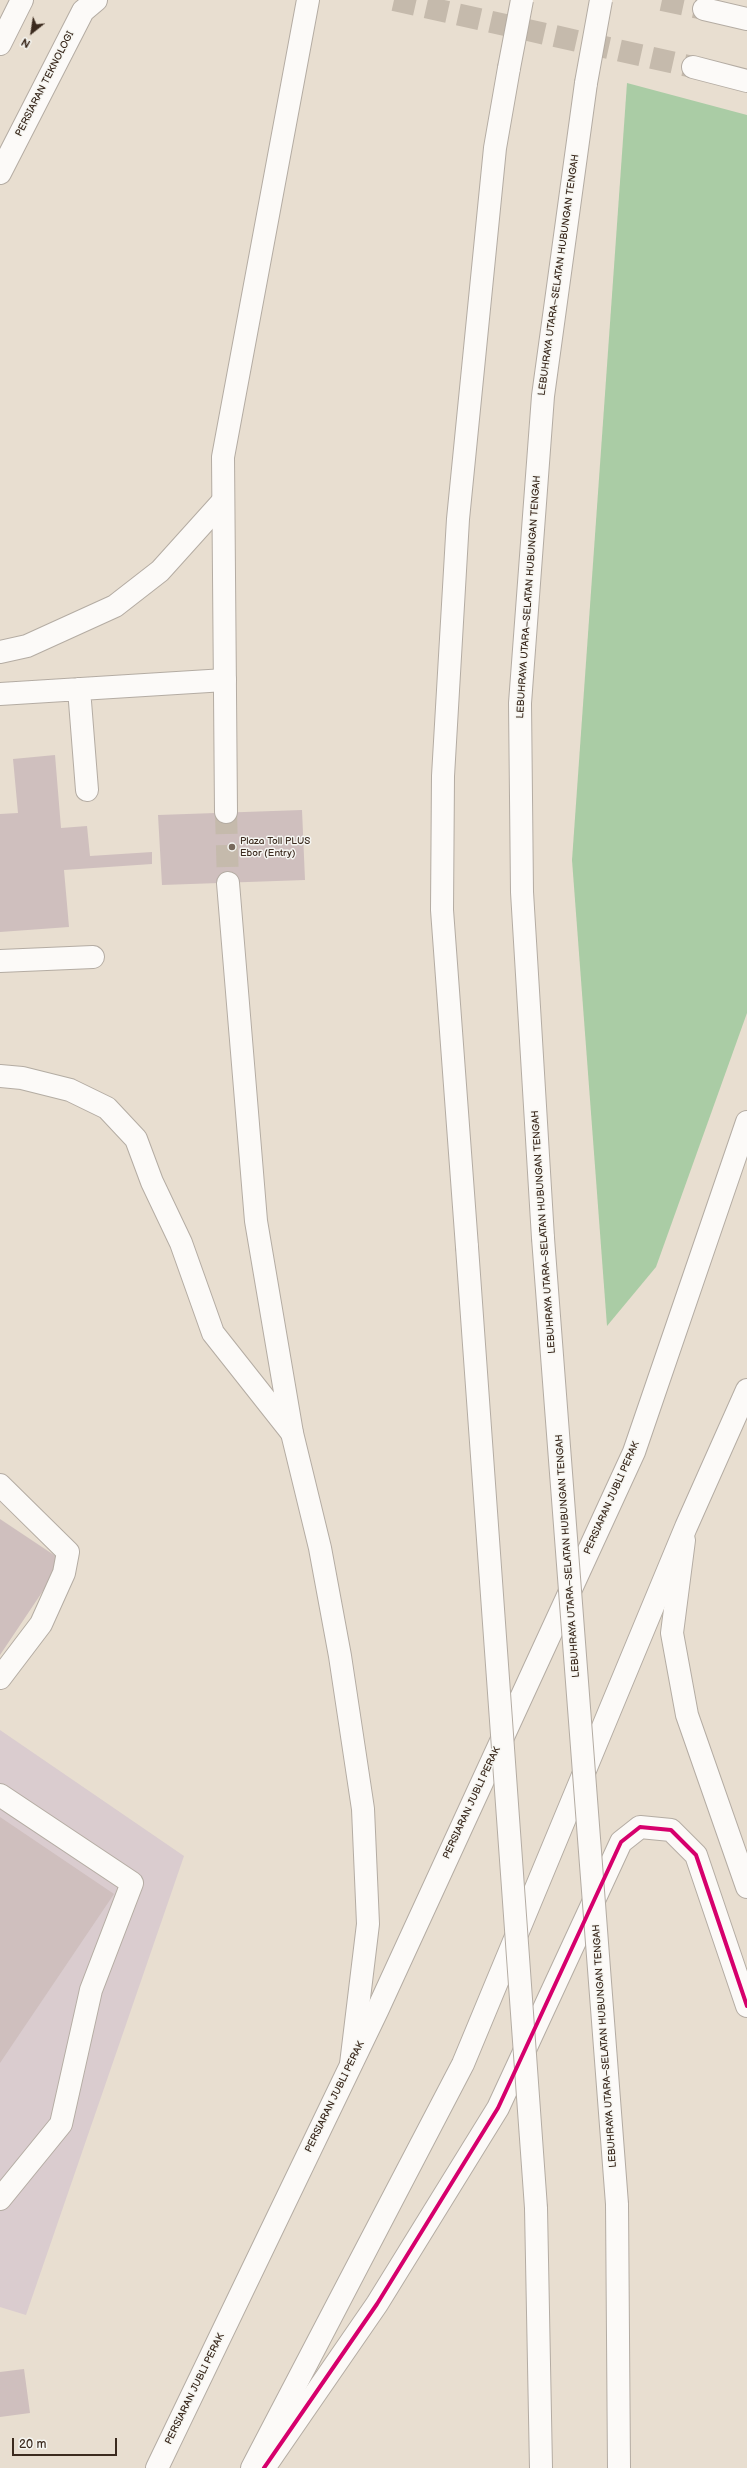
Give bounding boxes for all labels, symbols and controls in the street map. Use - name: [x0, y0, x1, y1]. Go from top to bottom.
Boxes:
- north arrow: [12, 12, 52, 52]
- street label: PERSIARAN TEKNOLOGI: [13, 29, 77, 139]
- street label: LEBUHRAYA UTARA–SELATAN HUBUNGAN TENGAH: [536, 153, 582, 397]
- street label: LEBUHRAYA UTARA–SELATAN HUBUNGAN TENGAH: [515, 475, 543, 719]
- place label: Plaza Toll PLUS Ebor (Entry): [240, 835, 310, 858]
- marker: Plaza Toll PLUS Ebor (Entry): [227, 842, 237, 852]
- street label: LEBUHRAYA UTARA–SELATAN HUBUNGAN TENGAH: [530, 1110, 558, 1354]
- street label: LEBUHRAYA UTARA–SELATAN HUBUNGAN TENGAH: [554, 1434, 582, 1678]
- street label: PERSIARAN JUBLI PERAK: [582, 1440, 642, 1556]
- street label: PERSIARAN JUBLI PERAK: [441, 1745, 503, 1861]
- street label: LEBUHRAYA UTARA–SELATAN HUBUNGAN TENGAH: [591, 1924, 619, 2168]
- street label: PERSIARAN JUBLI PERAK: [303, 2039, 367, 2155]
- street label: PERSIARAN JUBLI PERAK: [163, 2331, 227, 2447]
- scale bar: [14, 2430, 119, 2456]
- text: 20 m: [19, 2437, 46, 2452]

